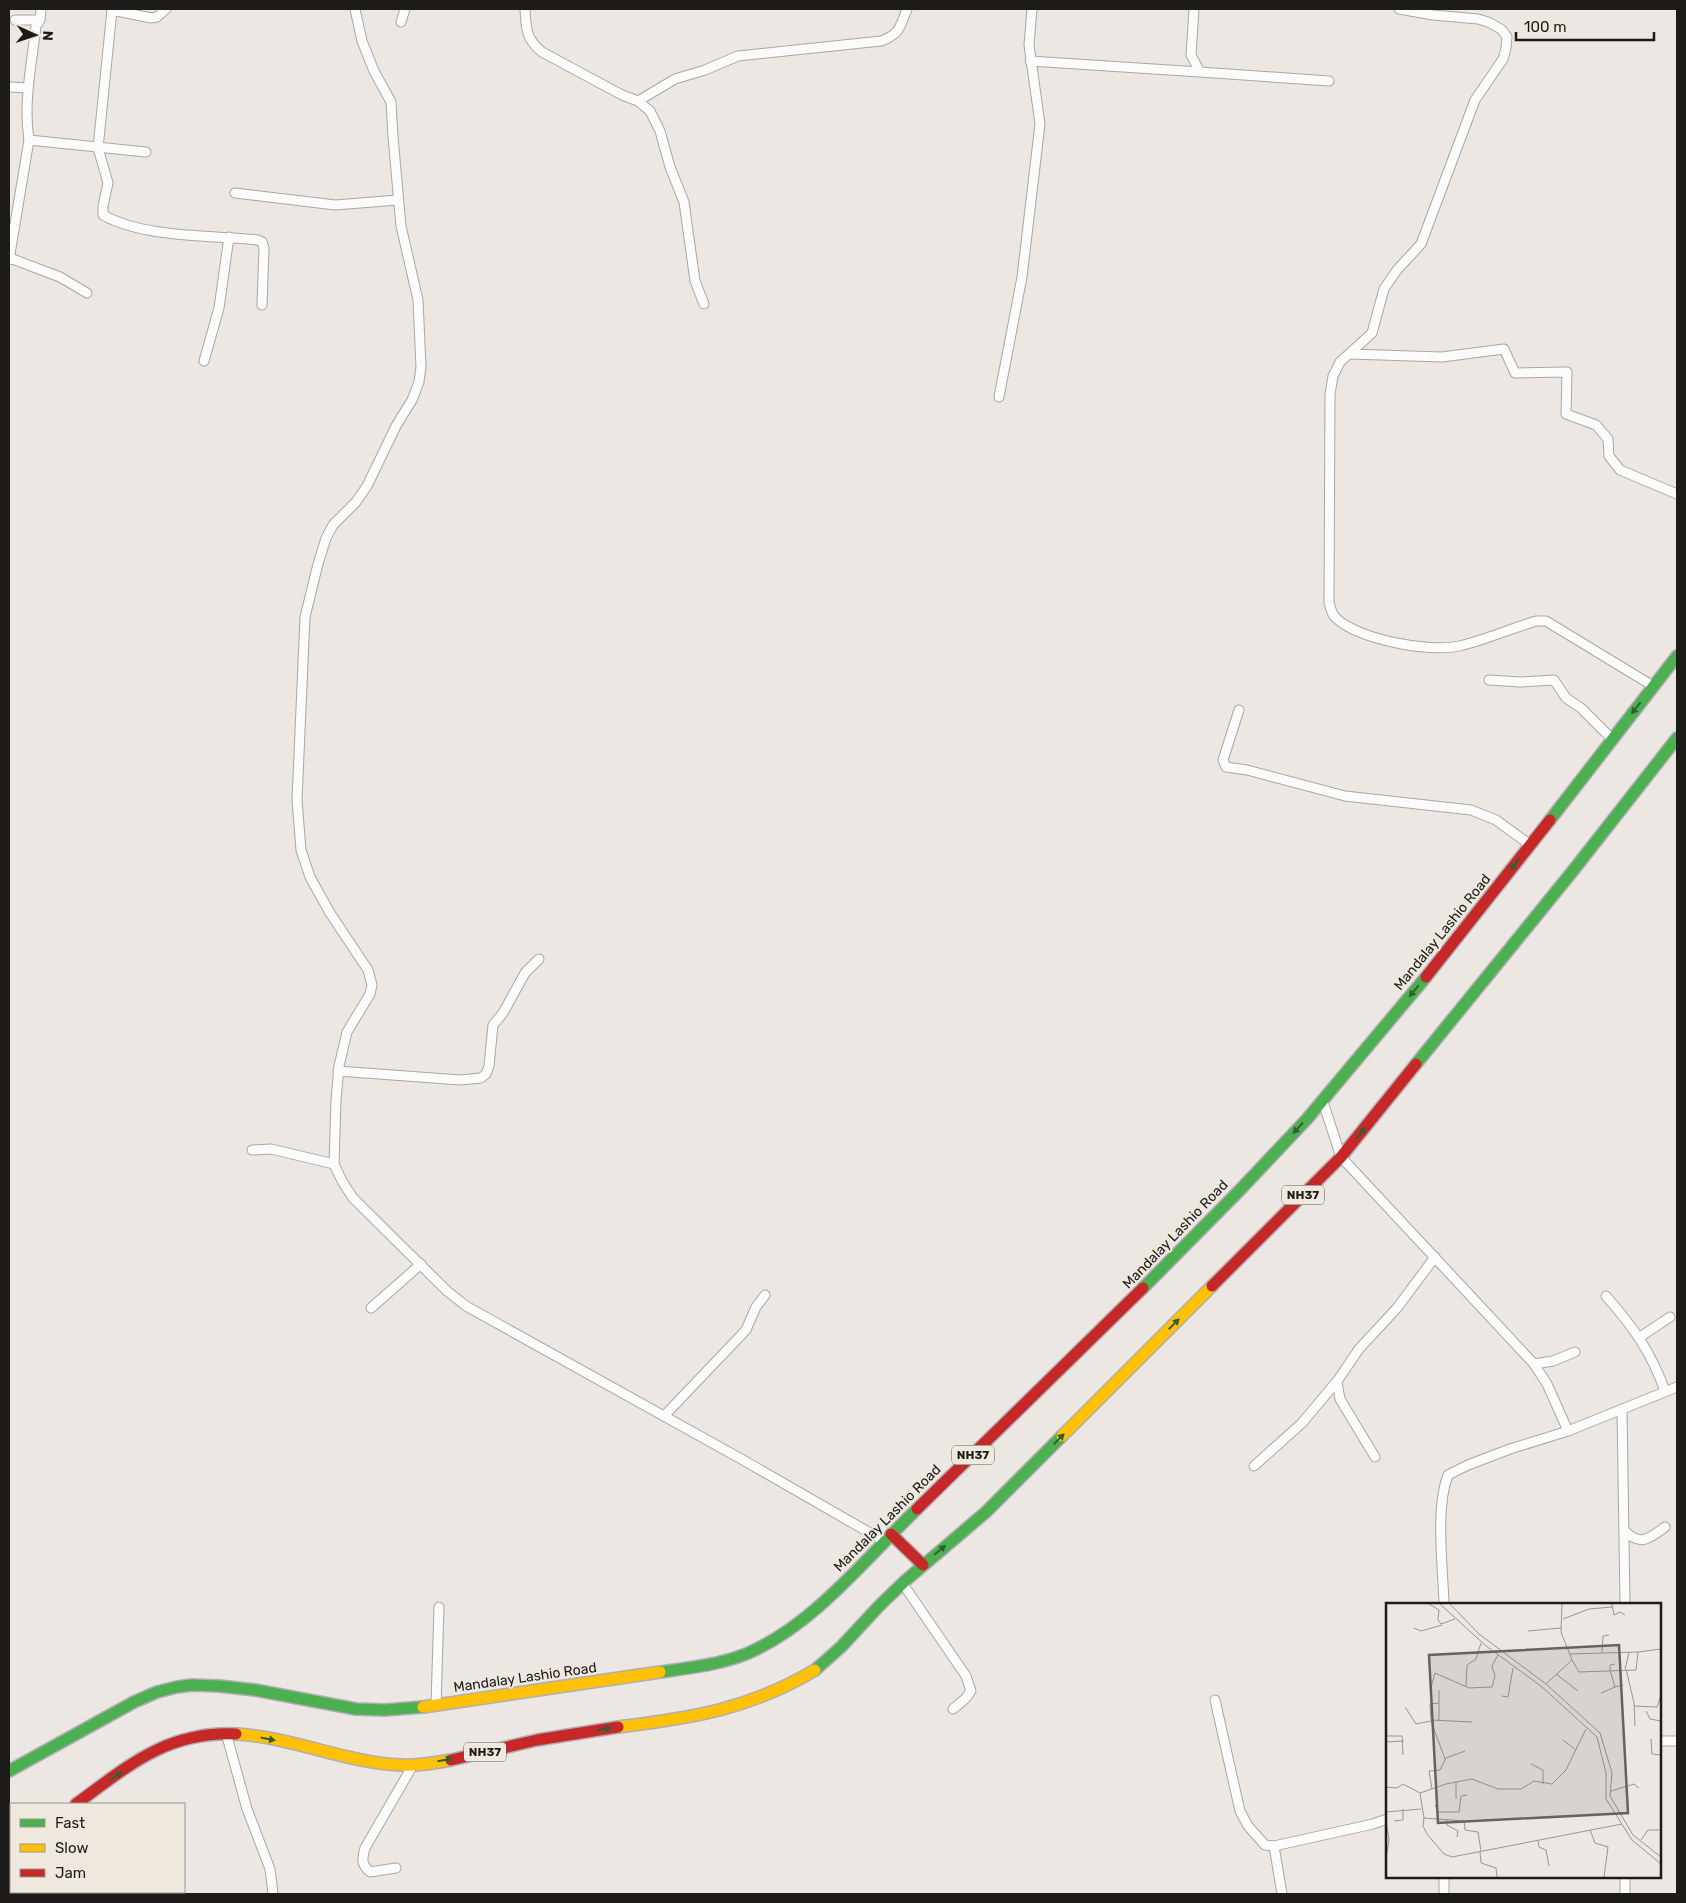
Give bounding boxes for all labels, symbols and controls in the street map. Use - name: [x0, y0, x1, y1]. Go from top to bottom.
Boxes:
- north arrow: [10, 10, 60, 60]
- scale bar: [1516, 10, 1654, 42]
- text: 100 m: [1524, 18, 1566, 36]
- text: N: [39, 30, 56, 41]
- one-way arrow: [1631, 701, 1642, 714]
- one-way arrow: [1510, 857, 1520, 871]
- street label: Mandalay Lashio Road: [1390, 871, 1494, 994]
- one-way arrow: [1409, 984, 1420, 997]
- one-way arrow: [1292, 1122, 1304, 1134]
- one-way arrow: [1355, 1127, 1366, 1140]
- street label: Mandalay Lashio Road: [1119, 1176, 1232, 1292]
- road number: NH37: [1282, 1186, 1324, 1204]
- one-way arrow: [1167, 1318, 1179, 1330]
- one-way arrow: [1052, 1433, 1064, 1445]
- road number: NH37: [952, 1446, 994, 1464]
- street label: Mandalay Lashio Road: [830, 1461, 944, 1575]
- one-way arrow: [934, 1544, 946, 1556]
- inset map: [1386, 1603, 1661, 1878]
- street label: Mandalay Lashio Road: [452, 1659, 598, 1696]
- one-way arrow: [596, 1725, 612, 1733]
- one-way arrow: [260, 1735, 276, 1743]
- road number: NH37: [464, 1742, 506, 1761]
- one-way arrow: [437, 1756, 453, 1764]
- one-way arrow: [109, 1771, 123, 1781]
- legend: [10, 1803, 185, 1893]
- text: Fast: [55, 1814, 85, 1832]
- text: Slow: [55, 1839, 88, 1857]
- text: Jam: [55, 1864, 86, 1882]

